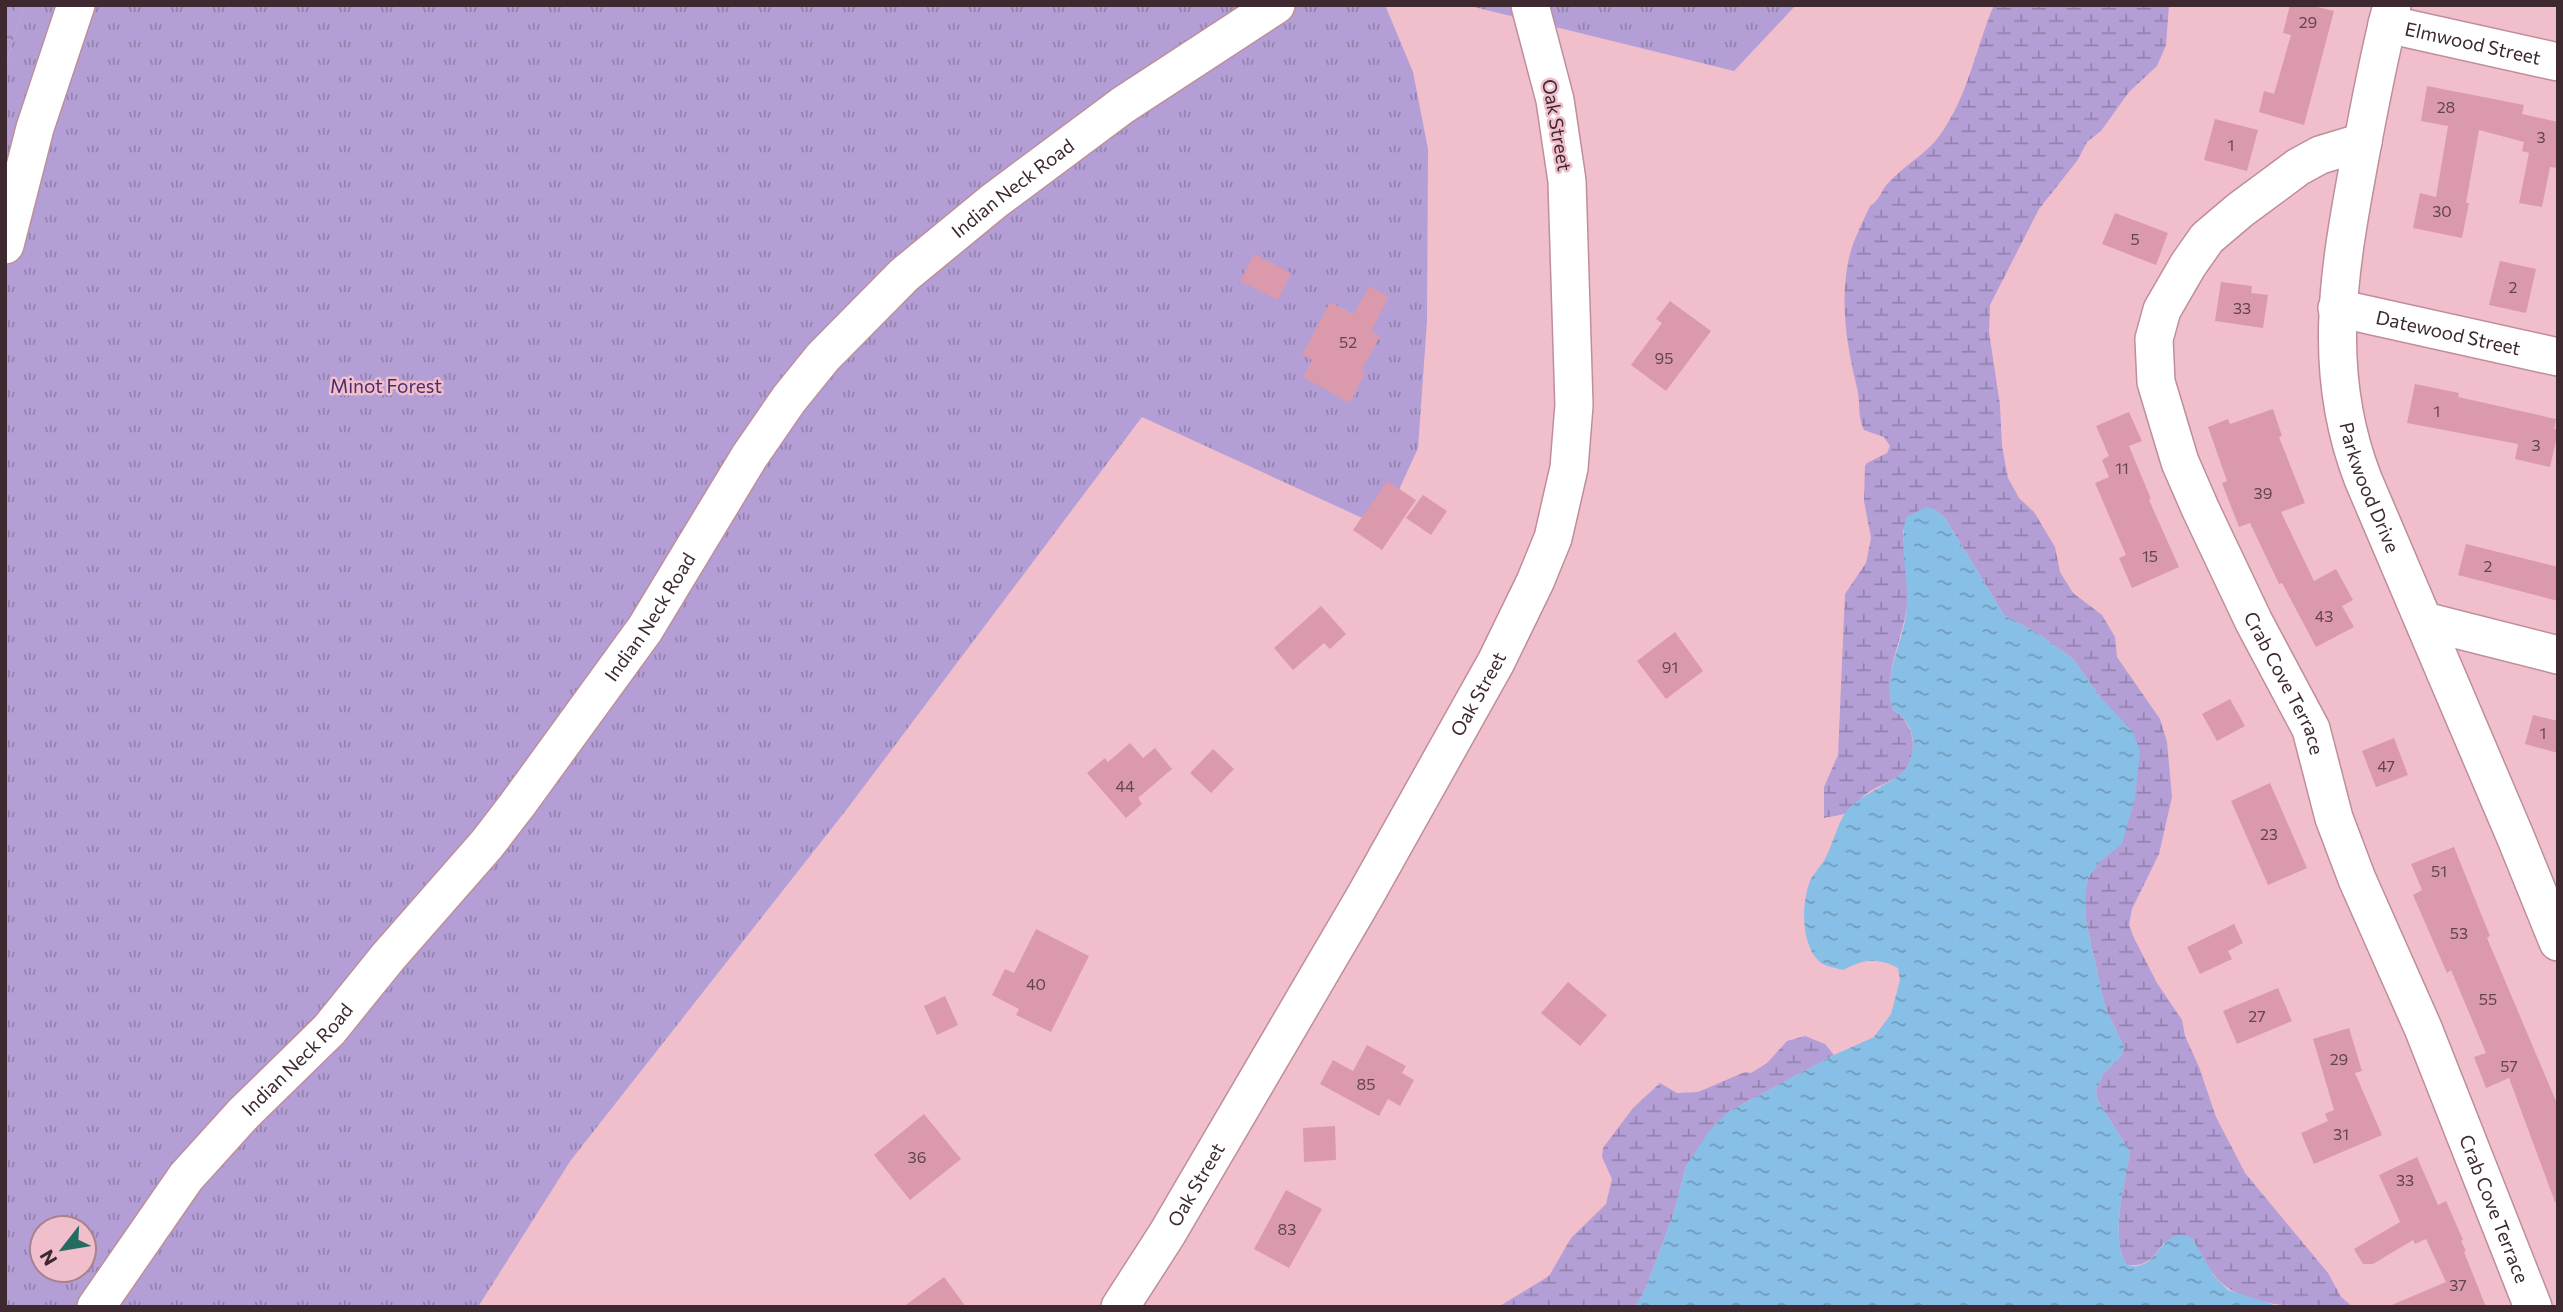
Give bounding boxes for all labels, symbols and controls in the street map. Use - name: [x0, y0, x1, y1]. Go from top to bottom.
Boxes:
- house number: 29: [2299, 12, 2317, 31]
- street label: Elmwood Street: [2403, 16, 2543, 69]
- street label: Oak Street: [1538, 77, 1577, 173]
- house number: 28: [2437, 97, 2455, 116]
- house number: 3: [2536, 127, 2546, 146]
- street label: Indian Neck Road: [946, 134, 1078, 242]
- house number: 1: [2228, 135, 2234, 154]
- house number: 30: [2432, 201, 2452, 220]
- house number: 5: [2130, 229, 2140, 248]
- house number: 2: [2509, 277, 2518, 296]
- house number: 33: [2233, 298, 2251, 317]
- street label: Datewood Street: [2374, 305, 2523, 359]
- house number: 52: [1339, 332, 1357, 351]
- house number: 95: [1655, 348, 1673, 367]
- park label: Minot Forest: [330, 374, 442, 397]
- house number: 1: [2434, 401, 2440, 420]
- street label: Parkwood Drive: [2335, 420, 2405, 556]
- house number: 3: [2531, 435, 2541, 454]
- house number: 11: [2115, 458, 2129, 477]
- house number: 39: [2254, 483, 2272, 502]
- house number: 15: [2142, 546, 2158, 565]
- street label: Indian Neck Road: [599, 548, 699, 685]
- house number: 2: [2484, 556, 2493, 575]
- house number: 43: [2315, 606, 2333, 625]
- street label: Crab Cove Terrace: [2240, 608, 2329, 757]
- street label: Oak Street: [1445, 648, 1510, 740]
- house number: 91: [1662, 657, 1678, 676]
- house number: 1: [2540, 723, 2546, 742]
- house number: 47: [2377, 756, 2395, 775]
- house number: 44: [1115, 776, 1135, 795]
- house number: 23: [2260, 824, 2278, 843]
- house number: 51: [2431, 861, 2447, 880]
- house number: 53: [2450, 923, 2468, 942]
- house number: 40: [1026, 974, 1046, 993]
- house number: 55: [2479, 989, 2497, 1008]
- street label: Indian Neck Road: [236, 998, 357, 1120]
- house number: 27: [2248, 1006, 2266, 1025]
- house number: 29: [2330, 1049, 2348, 1068]
- house number: 57: [2500, 1056, 2518, 1075]
- house number: 85: [1357, 1074, 1375, 1093]
- house number: 31: [2333, 1124, 2349, 1143]
- street label: Crab Cove Terrace: [2455, 1131, 2534, 1286]
- street label: Oak Street: [1162, 1138, 1229, 1230]
- house number: 36: [908, 1147, 926, 1166]
- house number: 33: [2396, 1170, 2414, 1189]
- north arrow: [28, 1214, 98, 1284]
- house number: 83: [1278, 1219, 1296, 1238]
- text: N: [34, 1246, 62, 1270]
- house number: 37: [2449, 1275, 2467, 1294]

